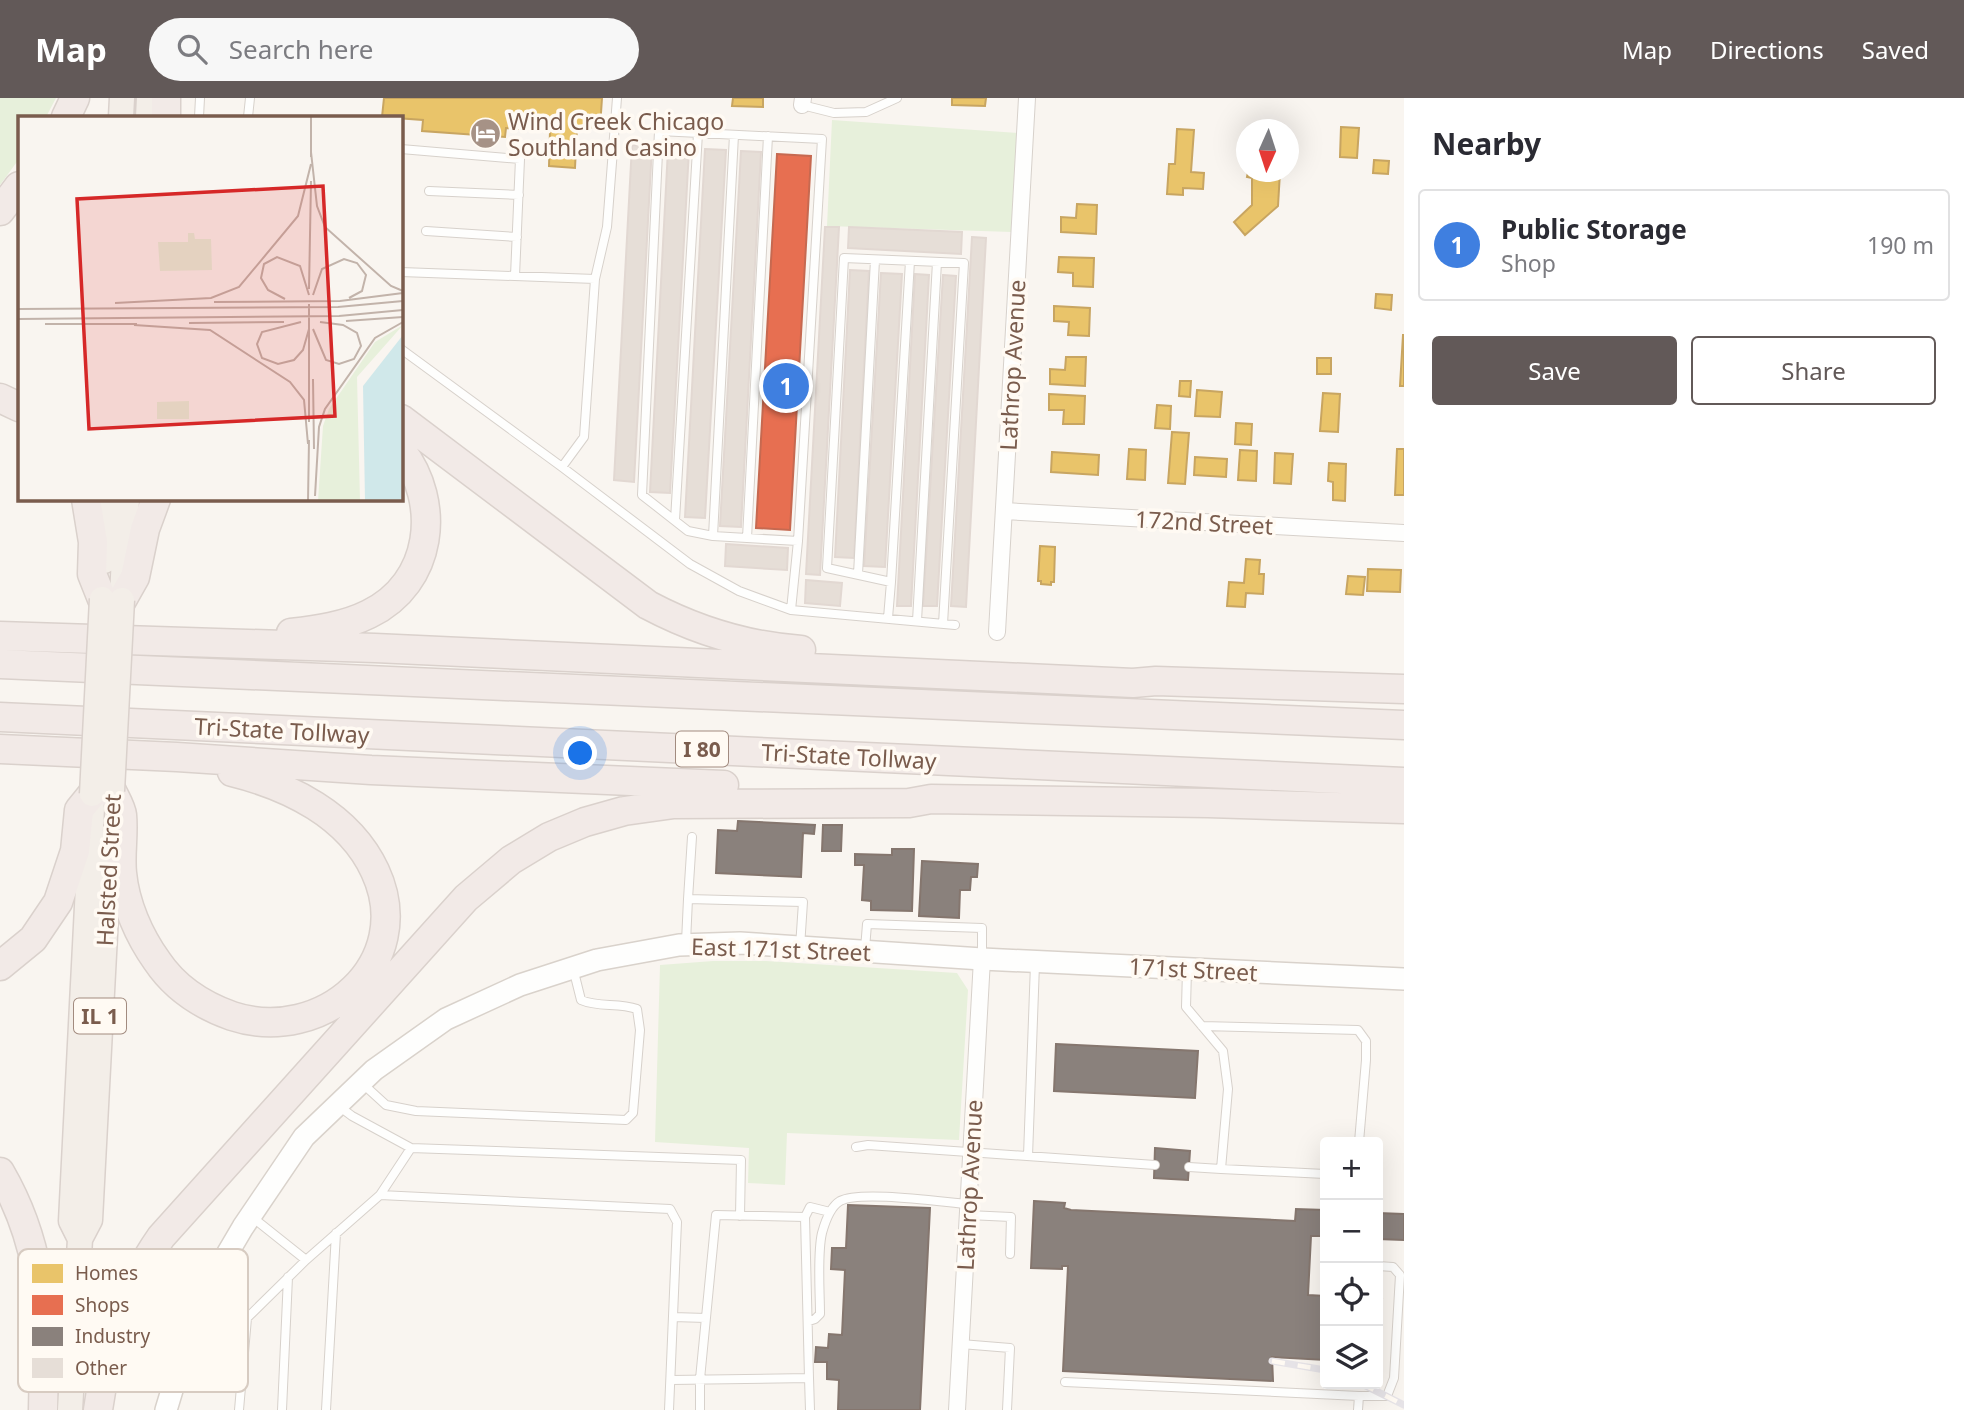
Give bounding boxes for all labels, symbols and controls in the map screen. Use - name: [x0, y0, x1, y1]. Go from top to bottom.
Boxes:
- search box: [149, 18, 639, 81]
- text: Map: [35, 27, 107, 72]
- icon: search: [173, 30, 211, 68]
- text: Search here: [229, 31, 373, 67]
- text: Map: [1622, 33, 1672, 66]
- text: Directions: [1710, 33, 1824, 66]
- text: Saved: [1862, 33, 1929, 66]
- place label: Wind Creek Chicago Southland Casino: [508, 105, 724, 163]
- inset map: [18, 116, 402, 500]
- hotel icon: Wind Creek Chicago Southland Casino: [468, 117, 502, 151]
- north arrow: [1236, 119, 1299, 182]
- text: Nearby: [1432, 123, 1541, 164]
- text: Public Storage: [1501, 211, 1687, 247]
- text: 1: [1450, 229, 1464, 261]
- text: 190 m: [1867, 229, 1934, 261]
- text: Shop: [1501, 247, 1556, 279]
- street label: Lathrop Avenue: [992, 279, 1032, 451]
- button: Save: [1432, 336, 1677, 405]
- button: Share: [1691, 336, 1936, 405]
- pin: 1: [763, 360, 809, 412]
- street label: 172nd Street: [1134, 502, 1274, 542]
- street label: Tri-State Tollway: [194, 709, 371, 751]
- road number: I 80: [676, 732, 728, 766]
- street label: Tri-State Tollway: [761, 735, 938, 777]
- your location: [563, 736, 597, 770]
- street label: Halsted Street: [88, 793, 128, 947]
- street label: East 171st Street: [691, 930, 871, 968]
- street label: 171st Street: [1128, 950, 1258, 988]
- road number: IL 1: [74, 998, 126, 1034]
- street label: Lathrop Avenue: [949, 1099, 989, 1271]
- map controls: [1320, 1137, 1383, 1389]
- button: +: [1320, 1137, 1383, 1200]
- button: −: [1320, 1200, 1383, 1263]
- legend: [18, 1249, 248, 1392]
- text: Homes: [75, 1260, 138, 1286]
- button: locate: [1320, 1263, 1383, 1326]
- text: Shops: [75, 1292, 129, 1318]
- text: Industry: [75, 1323, 150, 1349]
- button: layers: [1320, 1326, 1383, 1389]
- text: Other: [75, 1355, 127, 1381]

